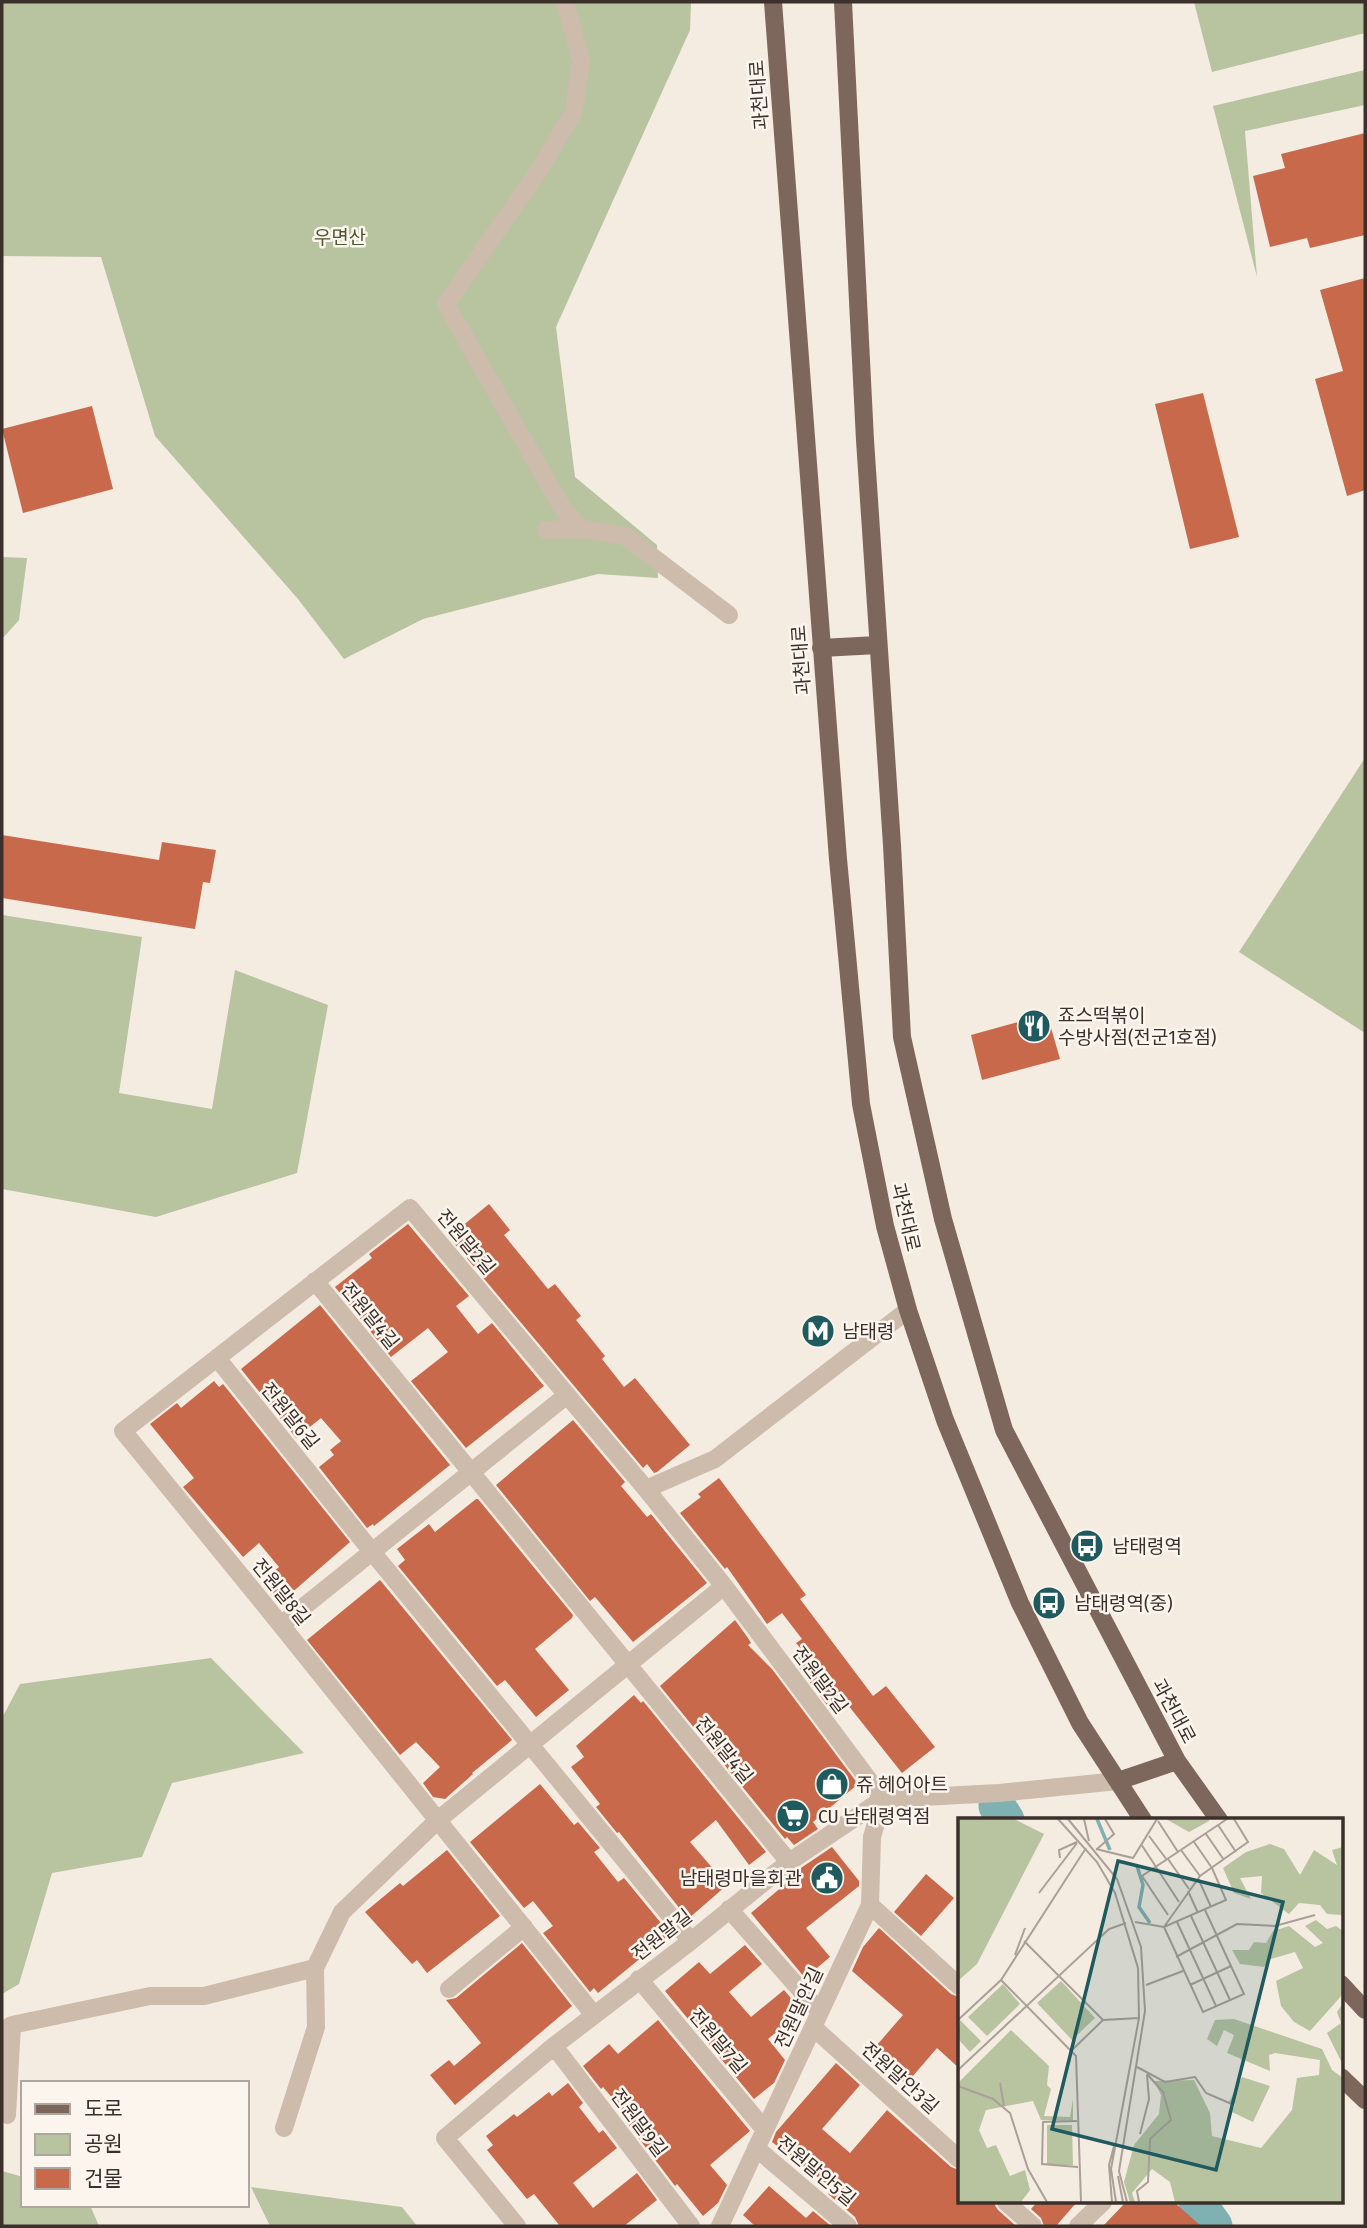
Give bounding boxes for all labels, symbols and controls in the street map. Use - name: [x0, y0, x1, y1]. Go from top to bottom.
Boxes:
- street label: 과천대로: [745, 59, 773, 131]
- park label: 우면산: [314, 226, 366, 249]
- street label: 과천대로: [787, 624, 815, 696]
- place label: 죠스떡볶이 수방사점(전군1호점): [1058, 1004, 1216, 1049]
- restaurant icon: 죠스떡볶이 수방사점(전군1호점): [1015, 1007, 1053, 1045]
- street label: 과천대로: [887, 1180, 925, 1254]
- street label: 전원말2길: [432, 1205, 500, 1279]
- street label: 전원말4길: [336, 1278, 404, 1354]
- metro station icon: 남태령: [799, 1312, 837, 1350]
- place label: 남태령: [842, 1320, 894, 1343]
- street label: 전원말6길: [256, 1378, 324, 1454]
- bus stop icon: 남태령역: [1068, 1527, 1106, 1565]
- place label: 남태령역: [1112, 1535, 1182, 1558]
- street label: 전원말8길: [247, 1554, 315, 1630]
- bus stop icon: 남태령역(중): [1030, 1584, 1068, 1622]
- place label: 남태령역(중): [1074, 1592, 1173, 1615]
- street label: 전원말2길: [787, 1642, 853, 1718]
- street label: 과천대로: [1147, 1675, 1201, 1747]
- street label: 전원말4길: [690, 1712, 758, 1788]
- shop icon: 쥬 헤어아트: [813, 1765, 851, 1803]
- place label: 쥬 헤어아트: [856, 1773, 948, 1796]
- supermarket icon: CU 남태령역점: [774, 1797, 812, 1835]
- place label: CU 남태령역점: [818, 1805, 931, 1828]
- inset map: [958, 1818, 1342, 2204]
- public building icon: 남태령마을회관: [808, 1859, 846, 1897]
- place label: 남태령마을회관: [680, 1867, 802, 1890]
- street label: 전원말길: [627, 1904, 697, 1966]
- street label: 전원말안길: [770, 1964, 828, 2052]
- street label: 전원말7길: [684, 2004, 752, 2078]
- street label: 전원말안3길: [857, 2037, 943, 2119]
- legend: [21, 2081, 248, 2207]
- street label: 전원말9길: [606, 2084, 672, 2162]
- text: 도로: [84, 2096, 123, 2122]
- text: 공원: [84, 2131, 123, 2157]
- street label: 전원말안5길: [772, 2131, 860, 2211]
- text: 건물: [84, 2166, 123, 2192]

